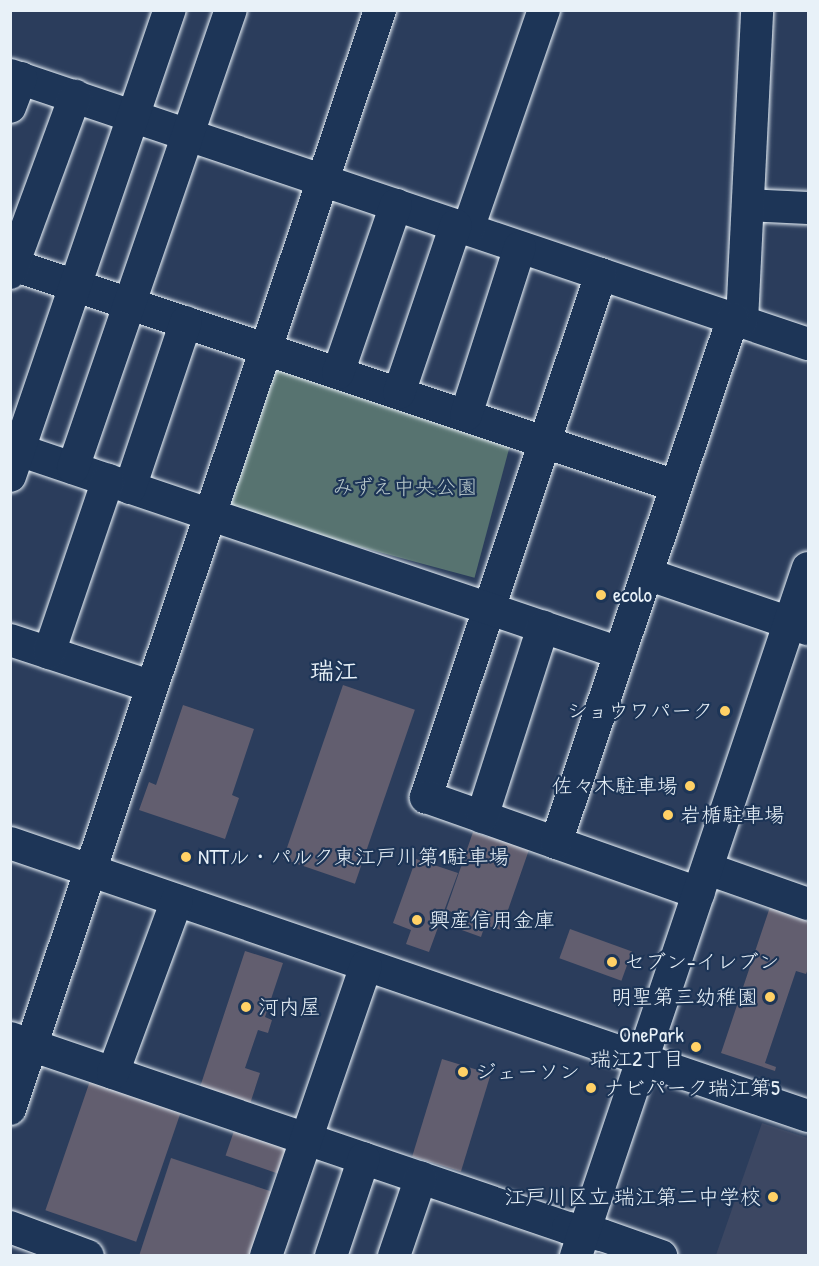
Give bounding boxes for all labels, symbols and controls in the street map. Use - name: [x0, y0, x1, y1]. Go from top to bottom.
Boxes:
- park label: みずえ中央公園: [332, 474, 478, 500]
- place label: ecolo: [613, 582, 652, 608]
- marker: ecolo: [594, 588, 608, 602]
- district label: 瑞江: [310, 657, 358, 685]
- place label: ショウワパーク: [566, 698, 713, 724]
- marker: ショウワパーク: [718, 704, 732, 718]
- place label: 佐々木駐車場: [552, 773, 678, 799]
- marker: 佐々木駐車場: [683, 779, 697, 793]
- place label: 岩楯駐車場: [680, 802, 785, 828]
- marker: 岩楯駐車場: [661, 808, 675, 822]
- place label: NTTル・パルク東江戸川第1駐車場: [198, 844, 509, 870]
- marker: NTTル・パルク東江戸川第1駐車場: [179, 850, 193, 864]
- place label: 興産信用金庫: [429, 907, 555, 933]
- marker: 興産信用金庫: [410, 913, 424, 927]
- place label: セブン-イレブン: [624, 949, 779, 975]
- marker: セブン-イレブン: [605, 955, 619, 969]
- place label: 明聖第三幼稚園: [611, 984, 758, 1010]
- marker: 明聖第三幼稚園: [763, 990, 777, 1004]
- place label: 河内屋: [258, 994, 321, 1020]
- marker: 河内屋: [239, 1000, 253, 1014]
- place label: OnePark 瑞江2丁目: [590, 1022, 684, 1072]
- marker: OnePark 瑞江2丁目: [689, 1040, 703, 1054]
- place label: ジェーソン: [475, 1059, 580, 1085]
- marker: ジェーソン: [456, 1065, 470, 1079]
- place label: ナビパーク瑞江第5: [603, 1075, 780, 1101]
- marker: ナビパーク瑞江第5: [584, 1081, 598, 1095]
- place label: 江戸川区立 瑞江第二中学校: [504, 1184, 761, 1210]
- marker: 江戸川区立 瑞江第二中学校: [766, 1190, 780, 1204]

